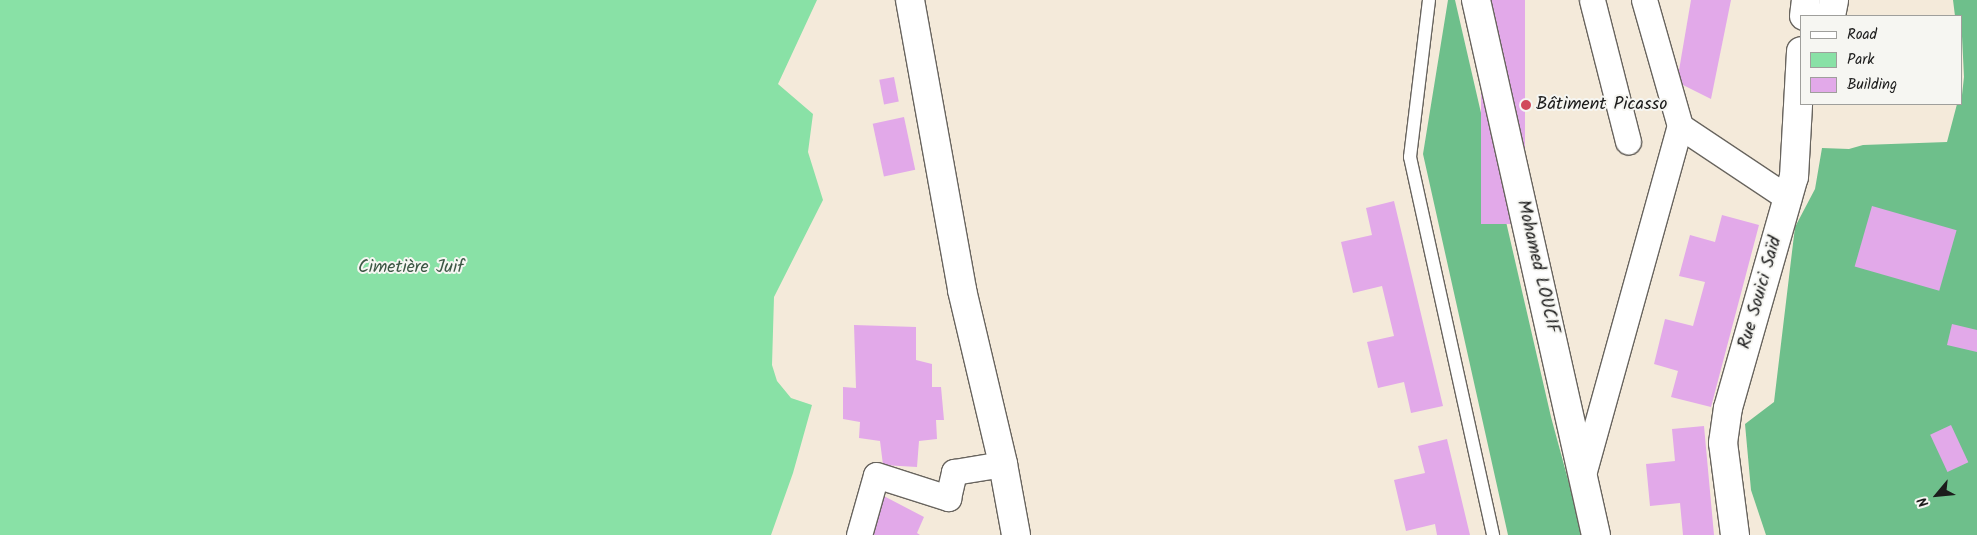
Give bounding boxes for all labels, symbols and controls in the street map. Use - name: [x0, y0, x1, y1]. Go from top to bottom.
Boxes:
- legend: [1800, 15, 1962, 105]
- text: Road: [1847, 23, 1877, 47]
- text: Park: [1847, 48, 1874, 72]
- text: Building: [1847, 73, 1897, 97]
- place label: Bâtiment Picasso: [1536, 94, 1667, 116]
- marker: Bâtiment Picasso: [1520, 99, 1532, 111]
- street label: Mohamed LOUCIF: [1511, 198, 1563, 336]
- street label: Rue Souici Saïd: [1735, 234, 1787, 352]
- park label: Cimetière Juif: [358, 257, 464, 279]
- north arrow: [1912, 470, 1962, 520]
- text: N: [1912, 493, 1936, 511]

